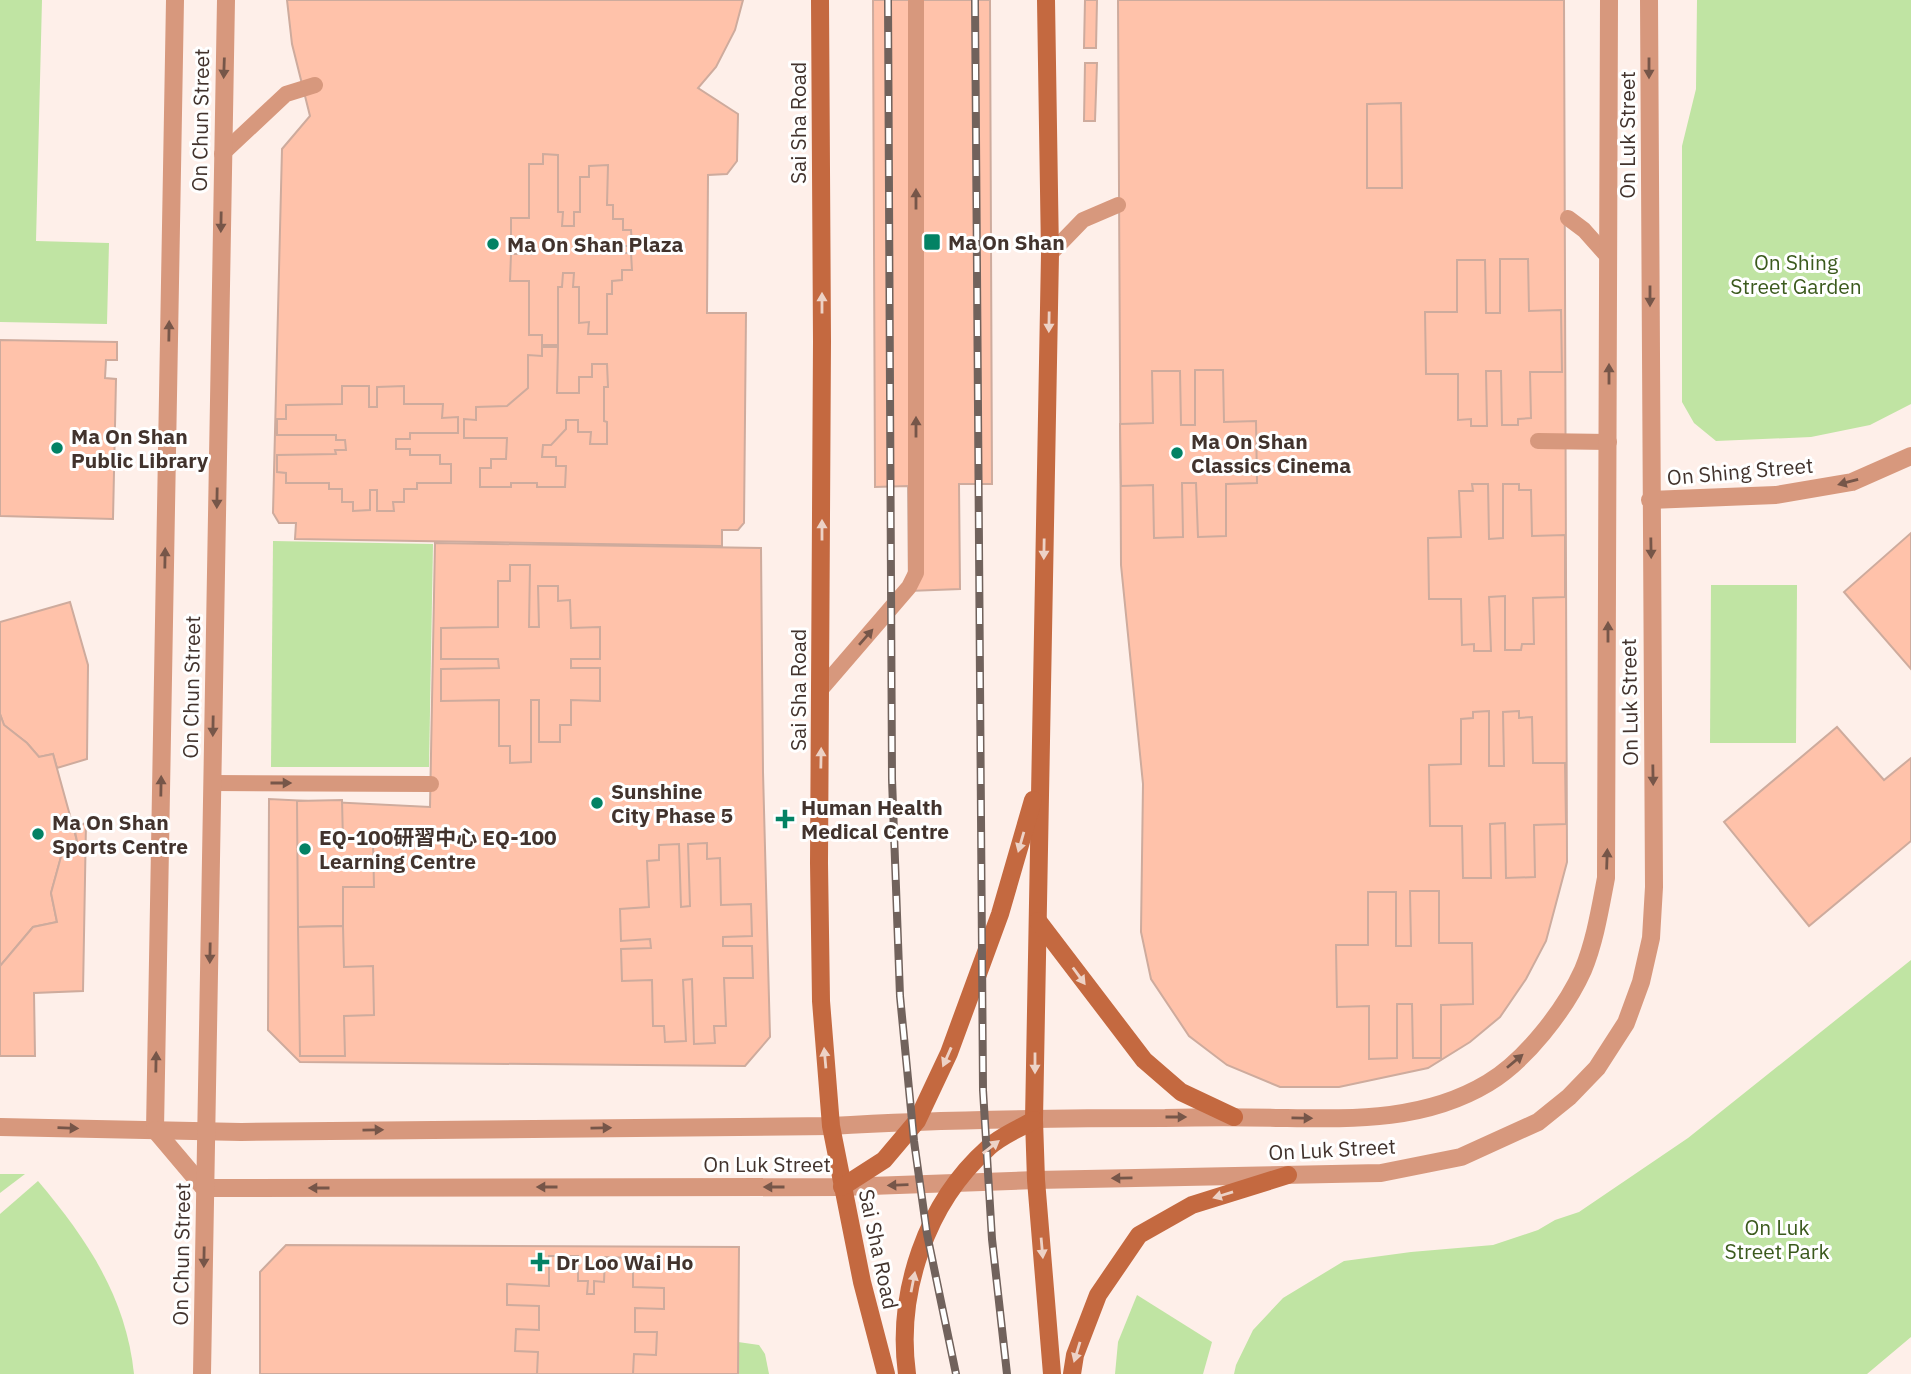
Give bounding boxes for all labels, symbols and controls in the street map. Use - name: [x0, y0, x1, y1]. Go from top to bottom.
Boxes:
- street label: On Chun Street: [185, 48, 215, 192]
- one-way arrow: [218, 57, 230, 79]
- one-way arrow: [1643, 57, 1655, 79]
- street label: Sai Sha Road: [784, 62, 812, 184]
- street label: On Luk Street: [1613, 71, 1641, 199]
- one-way arrow: [910, 188, 922, 210]
- one-way arrow: [215, 211, 226, 233]
- place label: Ma On Shan: [948, 228, 1065, 256]
- place label: Ma On Shan Plaza: [507, 230, 684, 258]
- marker: Ma On Shan: [922, 232, 942, 252]
- marker: Ma On Shan Plaza: [485, 236, 501, 252]
- park label: On Shing Street Garden: [1730, 248, 1862, 300]
- one-way arrow: [1644, 285, 1656, 307]
- one-way arrow: [816, 291, 828, 313]
- one-way arrow: [1043, 311, 1054, 333]
- one-way arrow: [163, 319, 175, 341]
- one-way arrow: [1603, 363, 1615, 385]
- one-way arrow: [910, 416, 922, 438]
- place label: Ma On Shan Public Library: [71, 422, 209, 474]
- place label: Ma On Shan Classics Cinema: [1191, 427, 1351, 479]
- marker: Ma On Shan Public Library: [49, 440, 65, 456]
- marker: Ma On Shan Classics Cinema: [1169, 445, 1185, 461]
- street label: On Shing Street: [1666, 451, 1814, 491]
- one-way arrow: [1837, 477, 1859, 488]
- one-way arrow: [211, 488, 222, 510]
- one-way arrow: [816, 519, 828, 541]
- one-way arrow: [1645, 537, 1657, 559]
- one-way arrow: [1039, 539, 1050, 561]
- one-way arrow: [159, 547, 171, 569]
- street label: On Chun Street: [176, 615, 206, 759]
- one-way arrow: [1602, 620, 1614, 642]
- one-way arrow: [858, 628, 874, 645]
- street label: Sai Sha Road: [784, 629, 812, 751]
- street label: On Luk Street: [1614, 638, 1644, 766]
- one-way arrow: [207, 715, 219, 737]
- one-way arrow: [815, 746, 827, 768]
- one-way arrow: [1647, 764, 1659, 786]
- one-way arrow: [155, 774, 167, 796]
- one-way arrow: [270, 777, 292, 789]
- place label: Sunshine City Phase 5: [611, 777, 733, 829]
- place label: Human Health Medical Centre: [801, 793, 949, 845]
- marker: Sunshine City Phase 5: [589, 795, 605, 811]
- place label: Ma On Shan Sports Centre: [52, 808, 188, 860]
- marker: Human Health Medical Centre: [775, 809, 795, 829]
- place label: EQ-100研習中心 EQ-100 Learning Centre: [319, 823, 557, 875]
- marker: Ma On Shan Sports Centre: [30, 826, 46, 842]
- one-way arrow: [1015, 831, 1026, 853]
- marker: EQ-100研習中心 EQ-100 Learning Centre: [297, 841, 313, 857]
- one-way arrow: [1601, 848, 1612, 870]
- one-way arrow: [204, 943, 216, 965]
- one-way arrow: [1072, 967, 1086, 985]
- one-way arrow: [819, 1047, 830, 1069]
- one-way arrow: [941, 1047, 953, 1067]
- one-way arrow: [150, 1051, 162, 1073]
- one-way arrow: [1029, 1052, 1041, 1074]
- one-way arrow: [1507, 1054, 1524, 1069]
- one-way arrow: [1165, 1112, 1187, 1123]
- one-way arrow: [1292, 1112, 1314, 1124]
- one-way arrow: [590, 1122, 612, 1134]
- one-way arrow: [57, 1123, 79, 1134]
- one-way arrow: [363, 1124, 385, 1136]
- street label: On Luk Street: [1268, 1132, 1396, 1166]
- one-way arrow: [981, 1140, 999, 1155]
- street label: On Luk Street: [703, 1150, 831, 1178]
- one-way arrow: [1111, 1172, 1133, 1184]
- one-way arrow: [887, 1180, 909, 1191]
- one-way arrow: [535, 1181, 557, 1193]
- one-way arrow: [763, 1181, 785, 1193]
- street label: On Chun Street: [166, 1182, 196, 1326]
- one-way arrow: [308, 1182, 330, 1194]
- street label: Sai Sha Road: [853, 1186, 905, 1312]
- one-way arrow: [1213, 1191, 1234, 1201]
- park label: On Luk Street Park: [1724, 1213, 1830, 1265]
- one-way arrow: [1037, 1237, 1048, 1259]
- one-way arrow: [198, 1246, 209, 1268]
- place label: Dr Loo Wai Ho: [556, 1248, 694, 1276]
- marker: Dr Loo Wai Ho: [530, 1252, 550, 1272]
- one-way arrow: [907, 1271, 918, 1293]
- one-way arrow: [1072, 1342, 1082, 1363]

